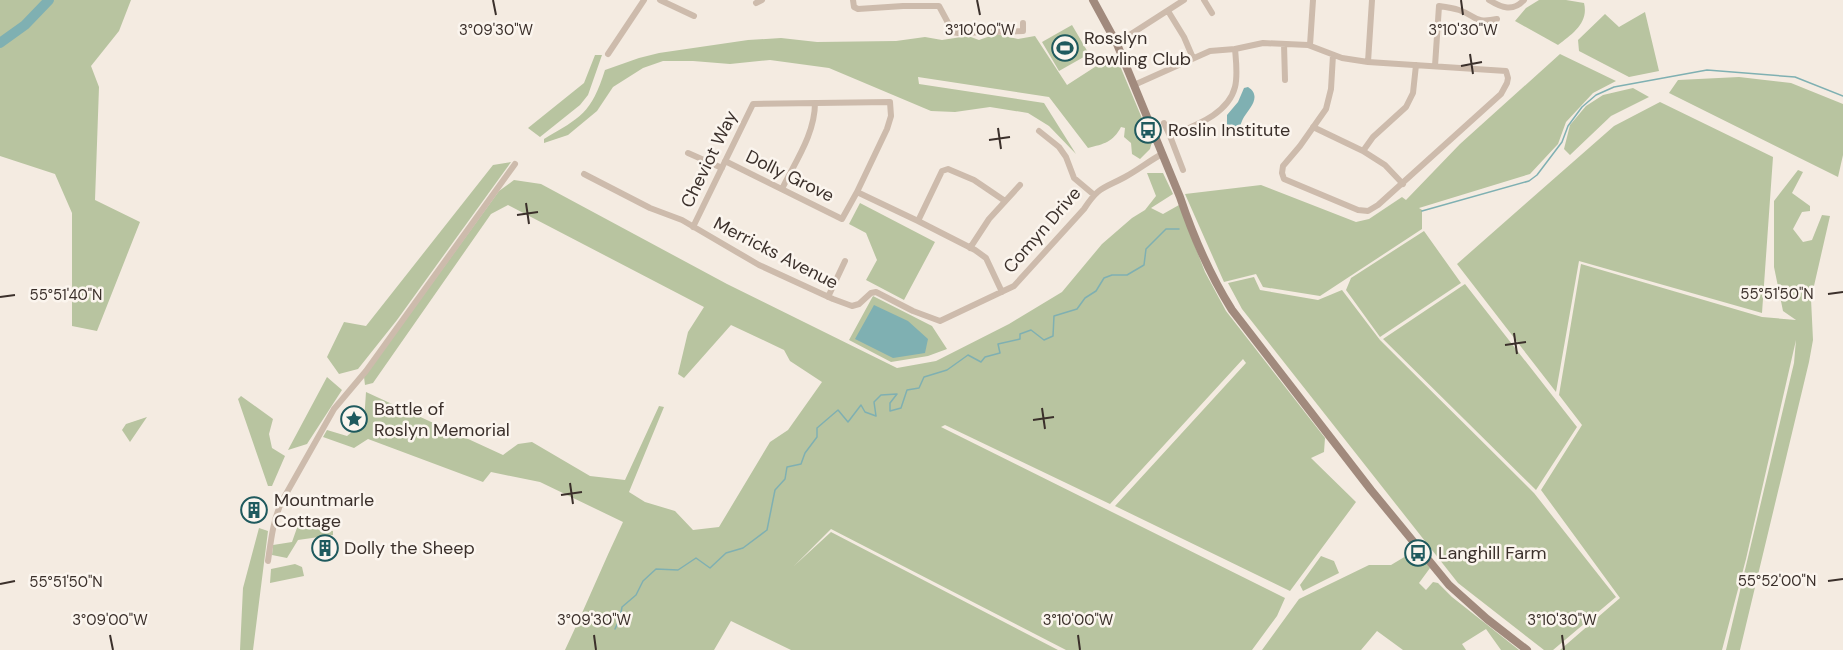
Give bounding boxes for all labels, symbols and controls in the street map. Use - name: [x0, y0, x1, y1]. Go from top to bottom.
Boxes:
- text: 3°09'30"W: [459, 20, 534, 40]
- text: 3°10'00"W: [945, 20, 1016, 40]
- text: 3°10'30"W: [1428, 20, 1498, 40]
- place label: Rosslyn Bowling Club: [1084, 26, 1191, 71]
- sports icon: Rosslyn Bowling Club: [1050, 33, 1080, 63]
- street label: Cheviot Way: [675, 106, 743, 212]
- bus stop icon: Roslin Institute: [1133, 115, 1163, 145]
- place label: Roslin Institute: [1168, 118, 1290, 142]
- street label: Dolly Grove: [742, 144, 838, 208]
- street label: Comyn Drive: [998, 182, 1086, 278]
- street label: Merricks Avenue: [710, 211, 842, 295]
- text: 55°51'50"N: [1740, 284, 1814, 304]
- text: 55°51'40"N: [30, 285, 102, 305]
- place label: Battle of Roslyn Memorial: [374, 397, 510, 442]
- place icon: Battle of Roslyn Memorial: [339, 404, 369, 434]
- place label: Mountmarle Cottage: [274, 488, 374, 533]
- building icon: Mountmarle Cottage: [239, 495, 269, 525]
- building icon: Dolly the Sheep: [310, 533, 340, 563]
- place label: Dolly the Sheep: [344, 536, 475, 560]
- bus stop icon: Langhill Farm: [1403, 538, 1433, 568]
- place label: Langhill Farm: [1438, 541, 1547, 565]
- text: 55°52'00"N: [1738, 571, 1816, 591]
- text: 55°51'50"N: [29, 572, 103, 592]
- text: 3°09'00"W: [72, 610, 148, 630]
- text: 3°09'30"W: [557, 610, 632, 630]
- text: 3°10'00"W: [1043, 610, 1114, 630]
- text: 3°10'30"W: [1527, 610, 1597, 630]

